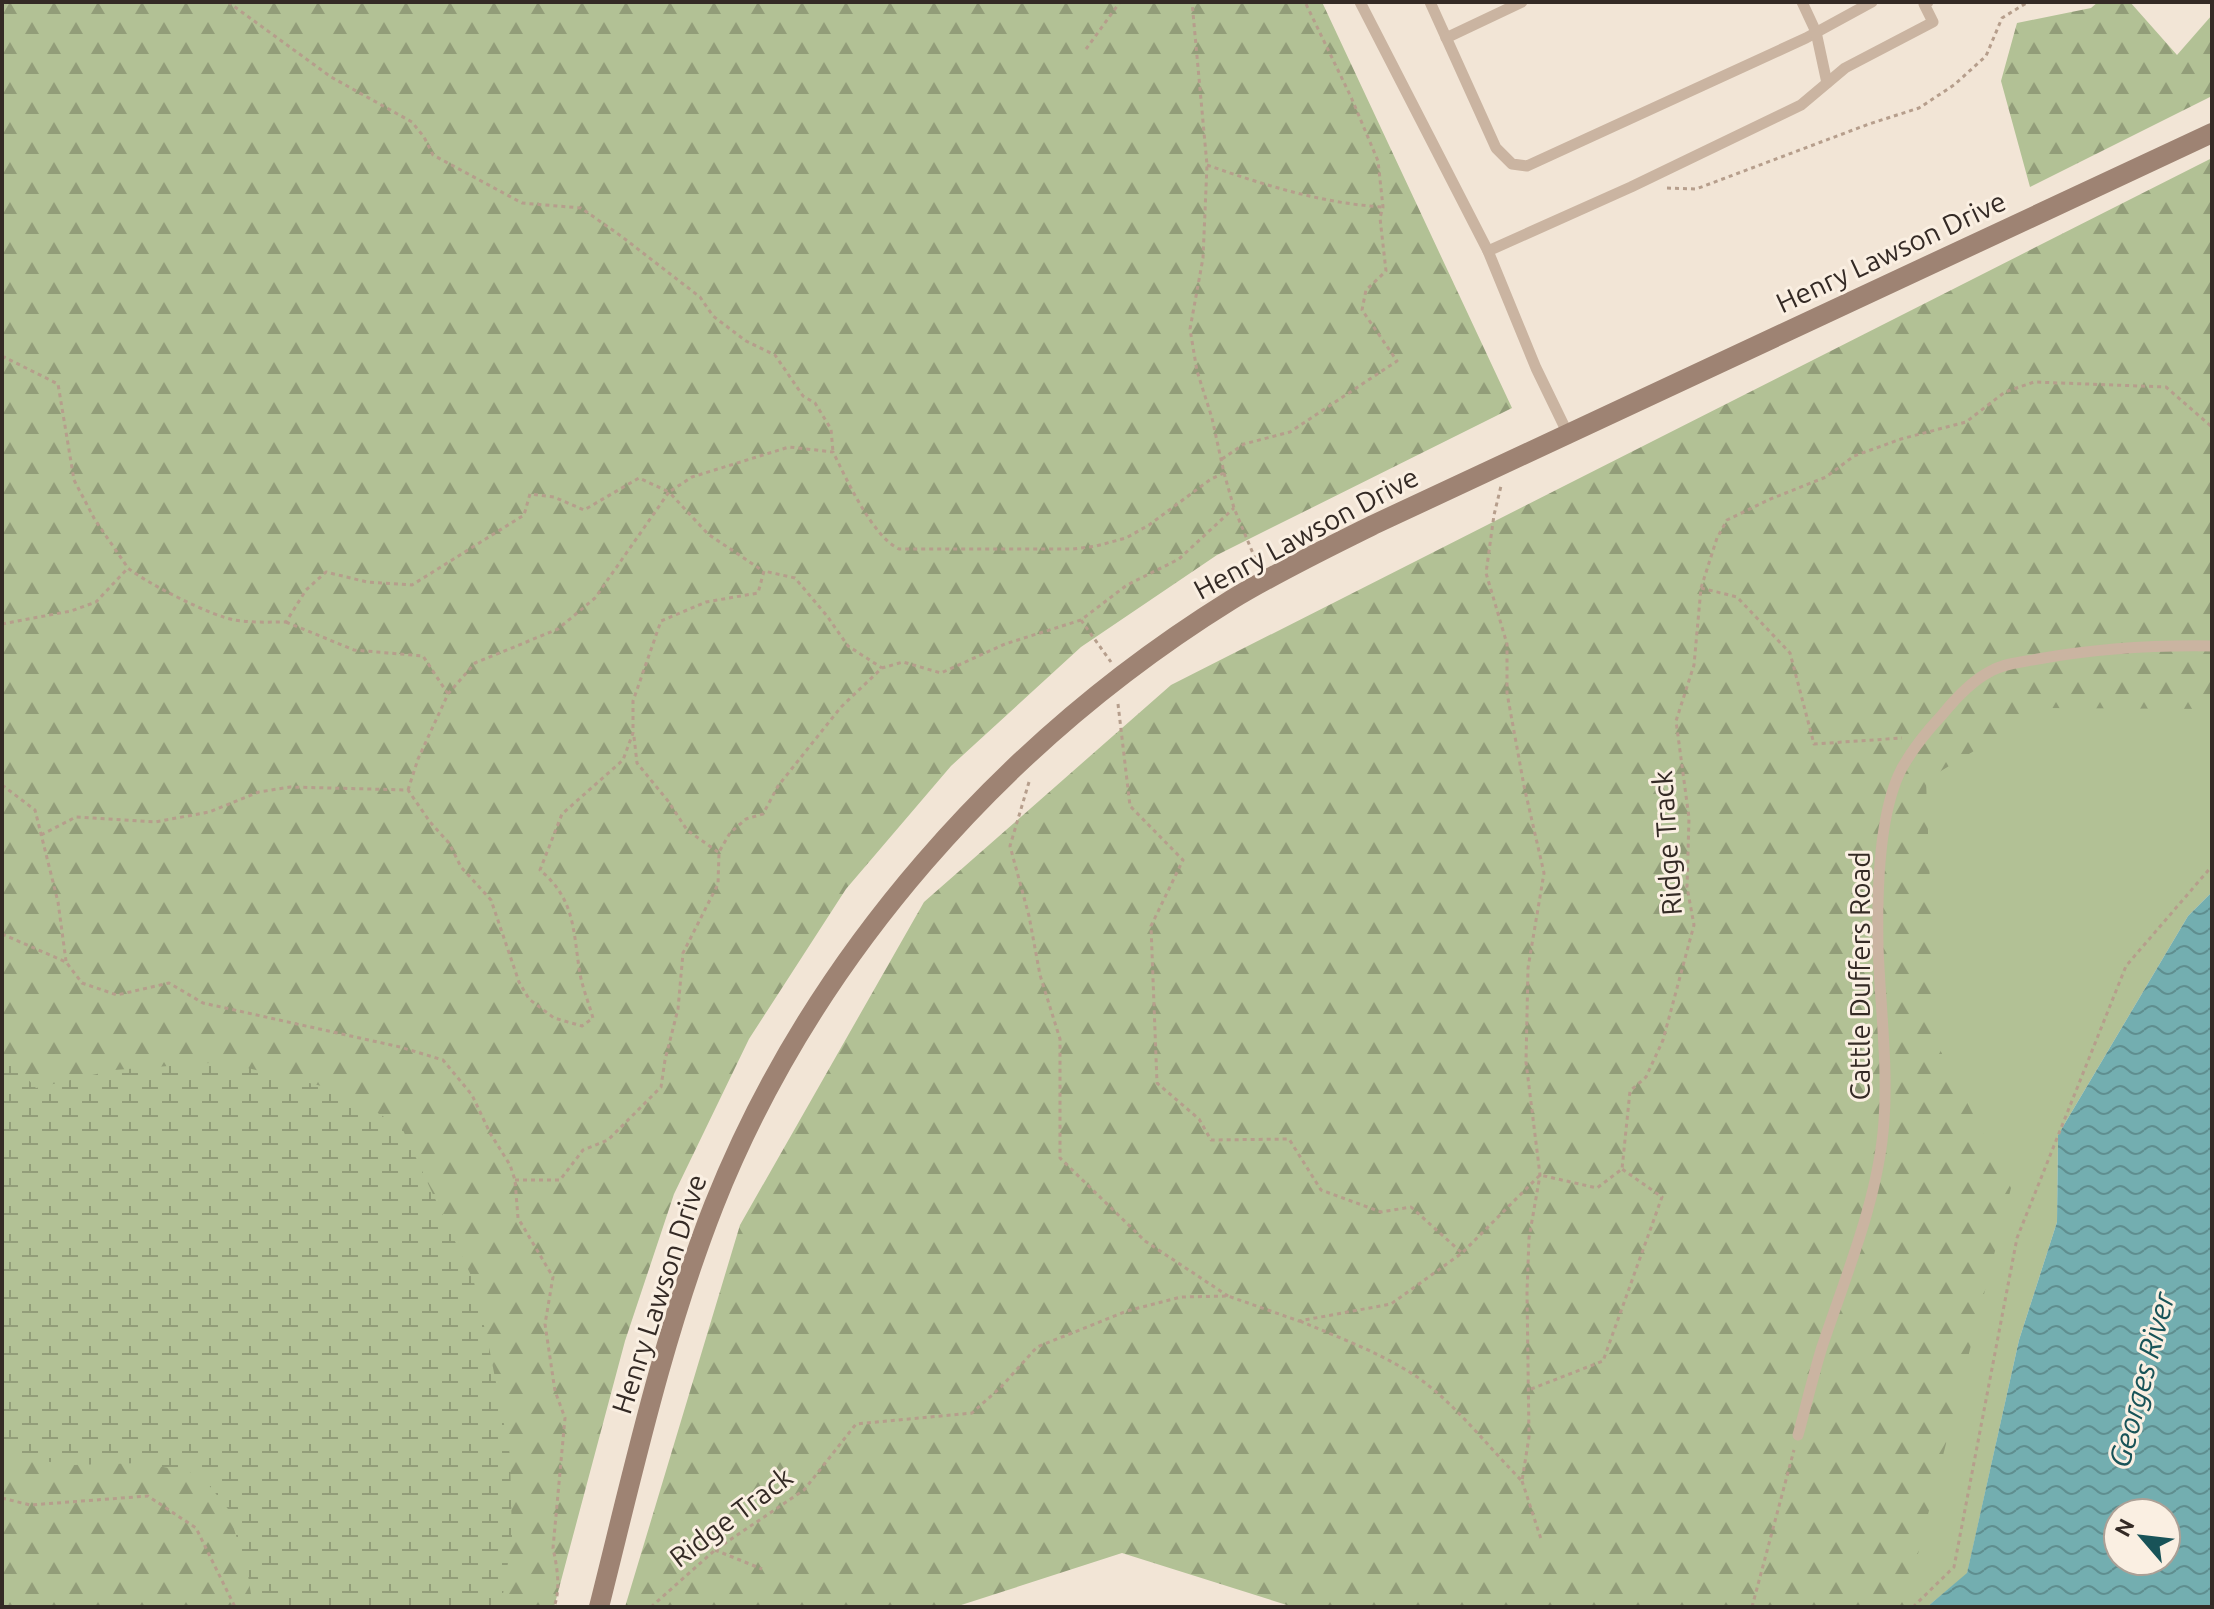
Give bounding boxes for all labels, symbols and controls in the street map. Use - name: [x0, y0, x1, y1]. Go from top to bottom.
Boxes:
- street label: Henry Lawson Drive: [1771, 185, 2010, 318]
- street label: Henry Lawson Drive: [1188, 460, 1423, 605]
- street label: Ridge Track: [1646, 769, 1687, 917]
- street label: Cattle Duffers Road: [1844, 851, 1875, 1101]
- street label: Henry Lawson Drive: [605, 1170, 712, 1417]
- water label: Georges River: [2101, 1287, 2181, 1471]
- street label: Ridge Track: [663, 1460, 798, 1573]
- north arrow: [2102, 1497, 2182, 1577]
- text: N: [2109, 1514, 2139, 1540]

